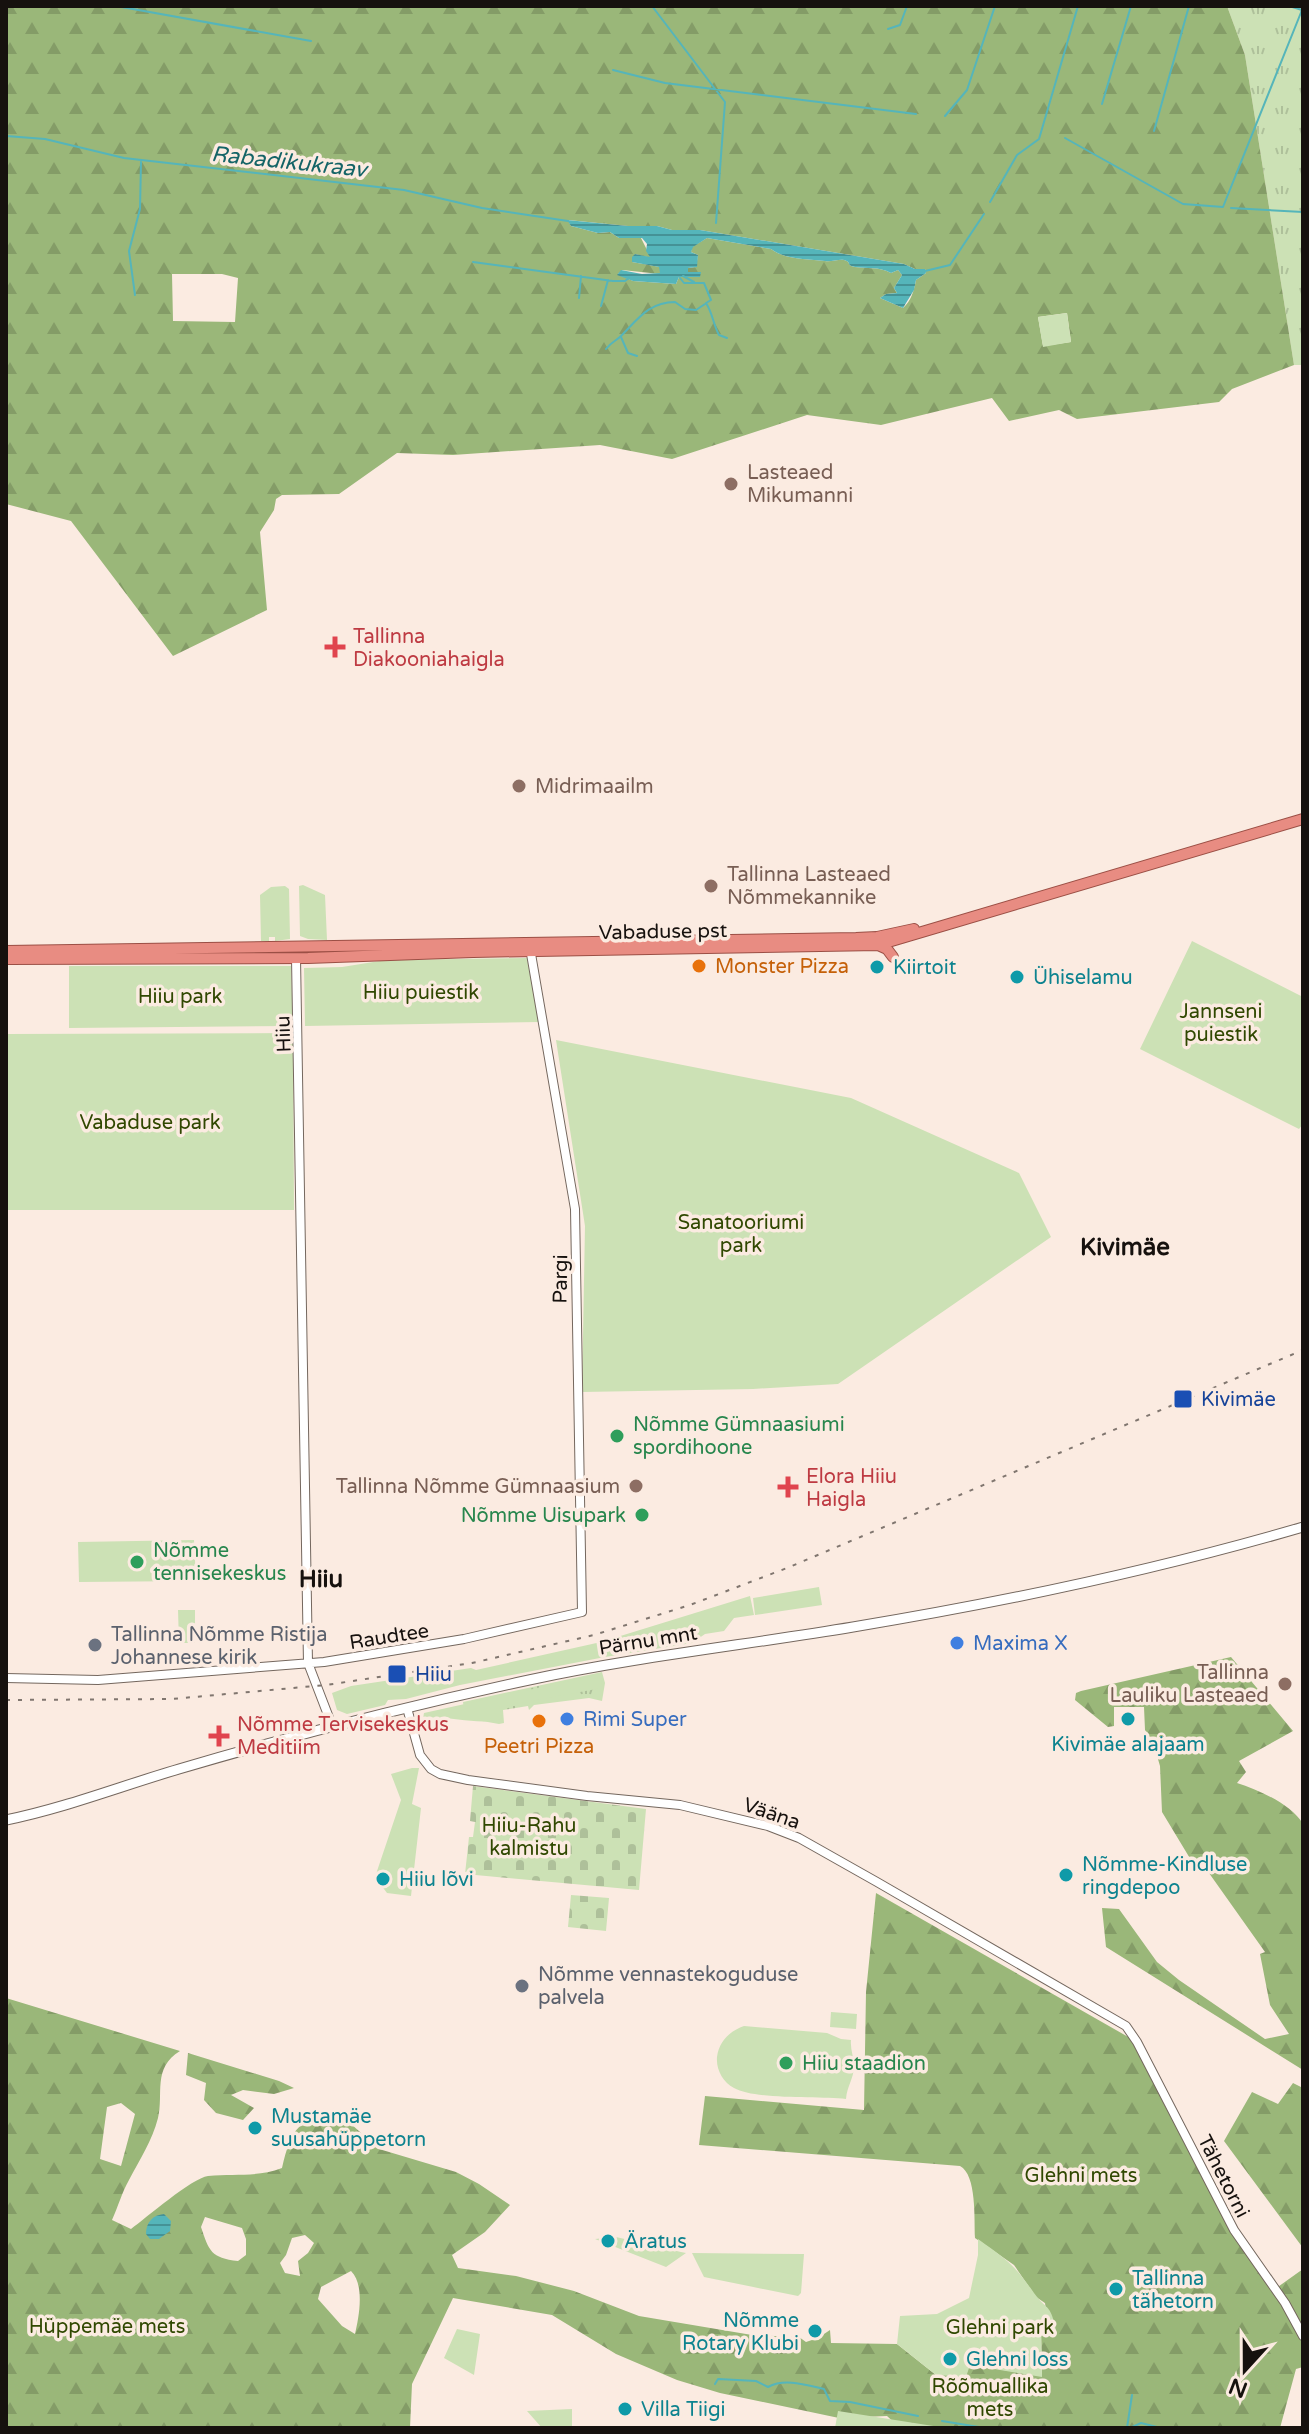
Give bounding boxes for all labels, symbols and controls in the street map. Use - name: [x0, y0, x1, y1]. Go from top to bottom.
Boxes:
- water label: Rabadikukraav: [210, 141, 370, 183]
- place label: Lasteaed Mikumanni: [747, 461, 853, 508]
- marker: Lasteaed Mikumanni: [722, 475, 740, 493]
- place label: Tallinna Diakooniahaigla: [353, 625, 505, 672]
- marker: Tallinna Diakooniahaigla: [324, 636, 346, 658]
- place label: Midrimaailm: [535, 775, 654, 799]
- marker: Midrimaailm: [510, 777, 528, 795]
- place label: Tallinna Lasteaed Nõmmekannike: [727, 863, 891, 910]
- marker: Tallinna Lasteaed Nõmmekannike: [702, 877, 720, 895]
- street label: Vabaduse pst: [599, 919, 728, 945]
- place label: Monster Pizza: [715, 955, 849, 979]
- place label: Kiirtoit: [893, 956, 957, 980]
- marker: Monster Pizza: [690, 957, 708, 975]
- marker: Kiirtoit: [868, 958, 886, 976]
- place label: Ühiselamu: [1033, 965, 1133, 990]
- marker: Ühiselamu: [1008, 968, 1026, 986]
- park label: Hiiu puiestik: [363, 981, 479, 1005]
- park label: Hiiu park: [138, 985, 222, 1009]
- park label: Jannseni puiestik: [1180, 1000, 1263, 1047]
- street label: Hiiu: [271, 1015, 297, 1053]
- park label: Vabaduse park: [79, 1111, 221, 1135]
- park label: Sanatooriumi park: [678, 1211, 804, 1258]
- district label: Kivimäe: [1080, 1233, 1170, 1262]
- street label: Pargi: [549, 1254, 573, 1304]
- marker: Kivimäe: [1172, 1388, 1194, 1410]
- place label: Kivimäe: [1201, 1388, 1276, 1412]
- place label: Nõmme Gümnaasiumi spordihoone: [633, 1413, 845, 1460]
- marker: Nõmme Gümnaasiumi spordihoone: [608, 1427, 626, 1445]
- place label: Elora Hiiu Haigla: [806, 1465, 897, 1512]
- place label: Tallinna Nõmme Gümnaasium: [336, 1475, 620, 1499]
- marker: Elora Hiiu Haigla: [777, 1476, 799, 1498]
- marker: Tallinna Nõmme Gümnaasium: [627, 1477, 645, 1495]
- place label: Nõmme Uisupark: [461, 1504, 626, 1528]
- marker: Nõmme Uisupark: [633, 1506, 651, 1524]
- place label: Nõmme tennisekeskus: [153, 1539, 286, 1586]
- marker: Nõmme tennisekeskus: [128, 1553, 146, 1571]
- district label: Hiiu: [299, 1565, 343, 1594]
- street label: Raudtee: [348, 1619, 431, 1655]
- street label: Pärnu mnt: [597, 1621, 699, 1661]
- place label: Tallinna Nõmme Ristija Johannese kirik: [111, 1623, 327, 1670]
- place label: Maxima X: [973, 1632, 1068, 1656]
- marker: Maxima X: [948, 1634, 966, 1652]
- marker: Tallinna Nõmme Ristija Johannese kirik: [86, 1636, 104, 1654]
- place label: Tallinna Lauliku Lasteaed: [1110, 1661, 1269, 1708]
- marker: Hiiu: [386, 1663, 408, 1685]
- place label: Hiiu: [415, 1663, 452, 1687]
- marker: Tallinna Lauliku Lasteaed: [1276, 1675, 1294, 1693]
- place label: Rimi Super: [583, 1708, 687, 1732]
- marker: Rimi Super: [558, 1710, 576, 1728]
- marker: Kivimäe alajaam: [1119, 1710, 1137, 1728]
- marker: Peetri Pizza: [530, 1712, 548, 1730]
- place label: Nõmme Tervisekeskus Meditiim: [237, 1713, 449, 1760]
- marker: Nõmme Tervisekeskus Meditiim: [208, 1725, 230, 1747]
- place label: Kivimäe alajaam: [1051, 1733, 1205, 1757]
- place label: Peetri Pizza: [484, 1735, 594, 1759]
- street label: Vääna: [740, 1793, 803, 1835]
- park label: Hiiu-Rahu kalmistu: [482, 1814, 576, 1861]
- place label: Nõmme-Kindluse ringdepoo: [1082, 1853, 1247, 1900]
- marker: Nõmme-Kindluse ringdepoo: [1057, 1866, 1075, 1884]
- place label: Hiiu lõvi: [399, 1868, 474, 1892]
- marker: Hiiu lõvi: [374, 1870, 392, 1888]
- place label: Nõmme vennastekoguduse palvela: [538, 1963, 798, 2010]
- marker: Nõmme vennastekoguduse palvela: [513, 1977, 531, 1995]
- place label: Hiiu staadion: [802, 2052, 926, 2076]
- marker: Hiiu staadion: [777, 2054, 795, 2072]
- place label: Mustamäe suusahüppetorn: [271, 2105, 426, 2152]
- marker: Mustamäe suusahüppetorn: [246, 2119, 264, 2137]
- street label: Tähetorni: [1192, 2131, 1254, 2222]
- park label: Glehni mets: [1025, 2164, 1137, 2188]
- place label: Äratus: [624, 2230, 687, 2254]
- marker: Äratus: [599, 2232, 617, 2250]
- place label: Tallinna tähetorn: [1132, 2267, 1214, 2314]
- marker: Tallinna tähetorn: [1107, 2280, 1125, 2298]
- place label: Nõmme Rotary Klubi: [682, 2309, 799, 2356]
- park label: Hüppemäe mets: [29, 2315, 185, 2339]
- park label: Glehni park: [946, 2316, 1054, 2340]
- marker: Nõmme Rotary Klubi: [806, 2322, 824, 2340]
- north arrow: [1205, 2330, 1285, 2410]
- place label: Glehni loss: [966, 2348, 1068, 2372]
- marker: Glehni loss: [941, 2350, 959, 2368]
- text: N: [1225, 2372, 1251, 2403]
- park label: Rõõmuallika mets: [931, 2375, 1049, 2422]
- place label: Villa Tiigi: [641, 2398, 726, 2422]
- marker: Villa Tiigi: [616, 2400, 634, 2418]

